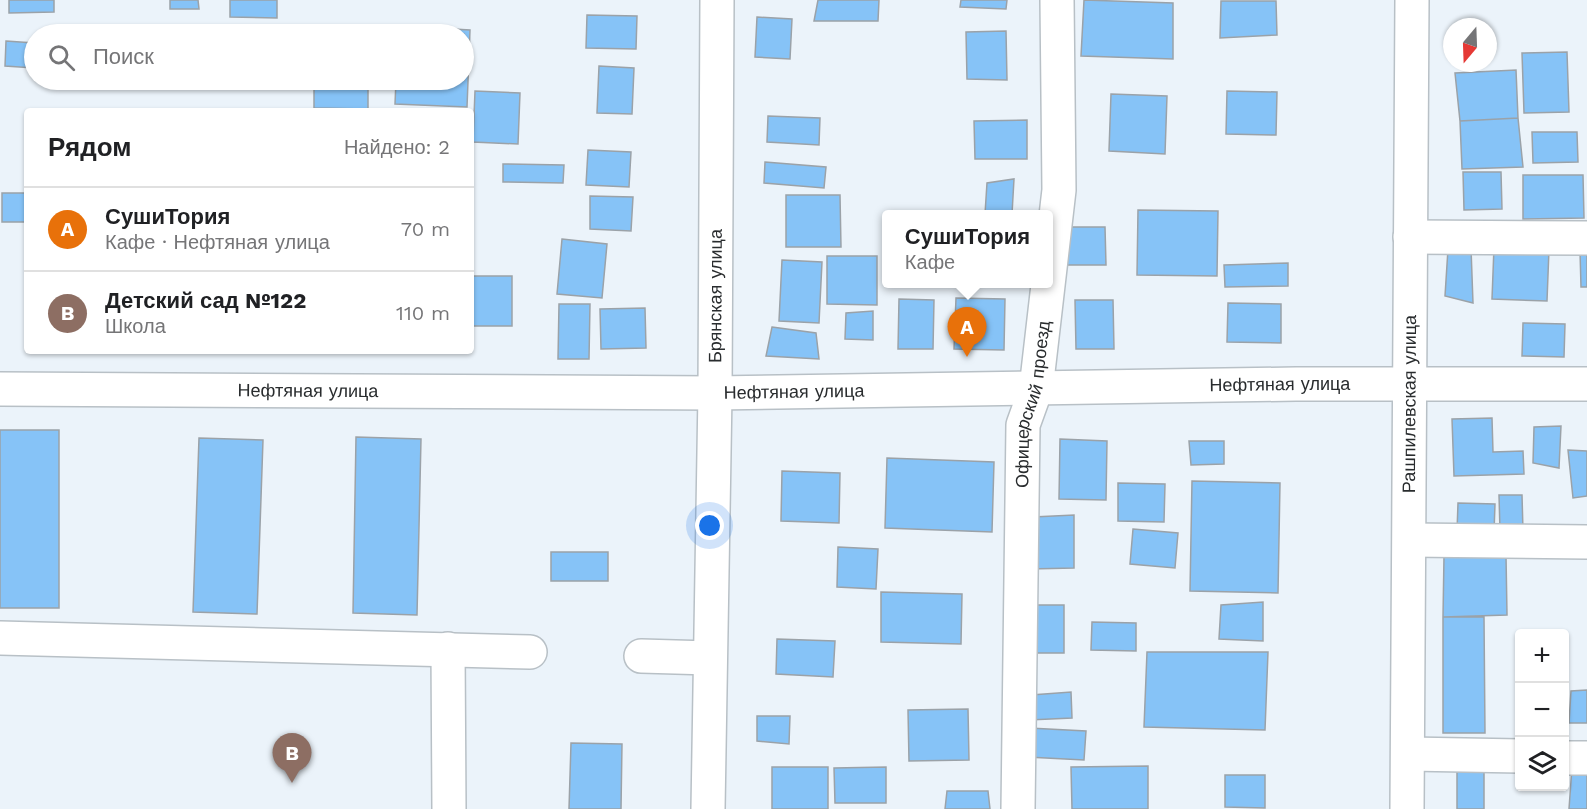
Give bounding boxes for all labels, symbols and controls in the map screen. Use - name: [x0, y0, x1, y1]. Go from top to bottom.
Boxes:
- north arrow: [1443, 18, 1497, 72]
- search box: [24, 24, 474, 90]
- icon: search: [45, 41, 78, 74]
- text: Поиск: [93, 44, 154, 69]
- text: Рядом: [48, 132, 131, 162]
- text: Найдено: 2: [344, 135, 450, 159]
- text: СушиТория: [105, 204, 230, 229]
- popup: [882, 210, 1053, 288]
- text: A: [61, 217, 74, 241]
- text: 70 m: [401, 217, 450, 241]
- text: СушиТория: [905, 224, 1030, 249]
- street label: Брянская улица: [704, 228, 726, 363]
- text: Кафе · Нефтяная улица: [105, 230, 330, 254]
- text: Кафе: [905, 250, 955, 274]
- text: Детский сад №122: [105, 288, 306, 313]
- text: B: [61, 301, 74, 325]
- text: 110 m: [396, 301, 450, 325]
- pin: A: [948, 308, 986, 357]
- text: Школа: [105, 314, 166, 338]
- street label: Рашпилевская улица: [1398, 314, 1420, 493]
- street label: Офицерский проезд: [1011, 319, 1054, 488]
- street label: Нефтяная улица: [1209, 373, 1351, 395]
- street label: Нефтяная улица: [238, 379, 379, 401]
- street label: Нефтяная улица: [723, 380, 866, 403]
- your location: [695, 511, 724, 540]
- map controls: [1515, 629, 1569, 791]
- button: +: [1515, 629, 1569, 683]
- button: −: [1515, 683, 1569, 737]
- pin: B: [272, 734, 312, 783]
- button: layers: [1515, 737, 1569, 791]

